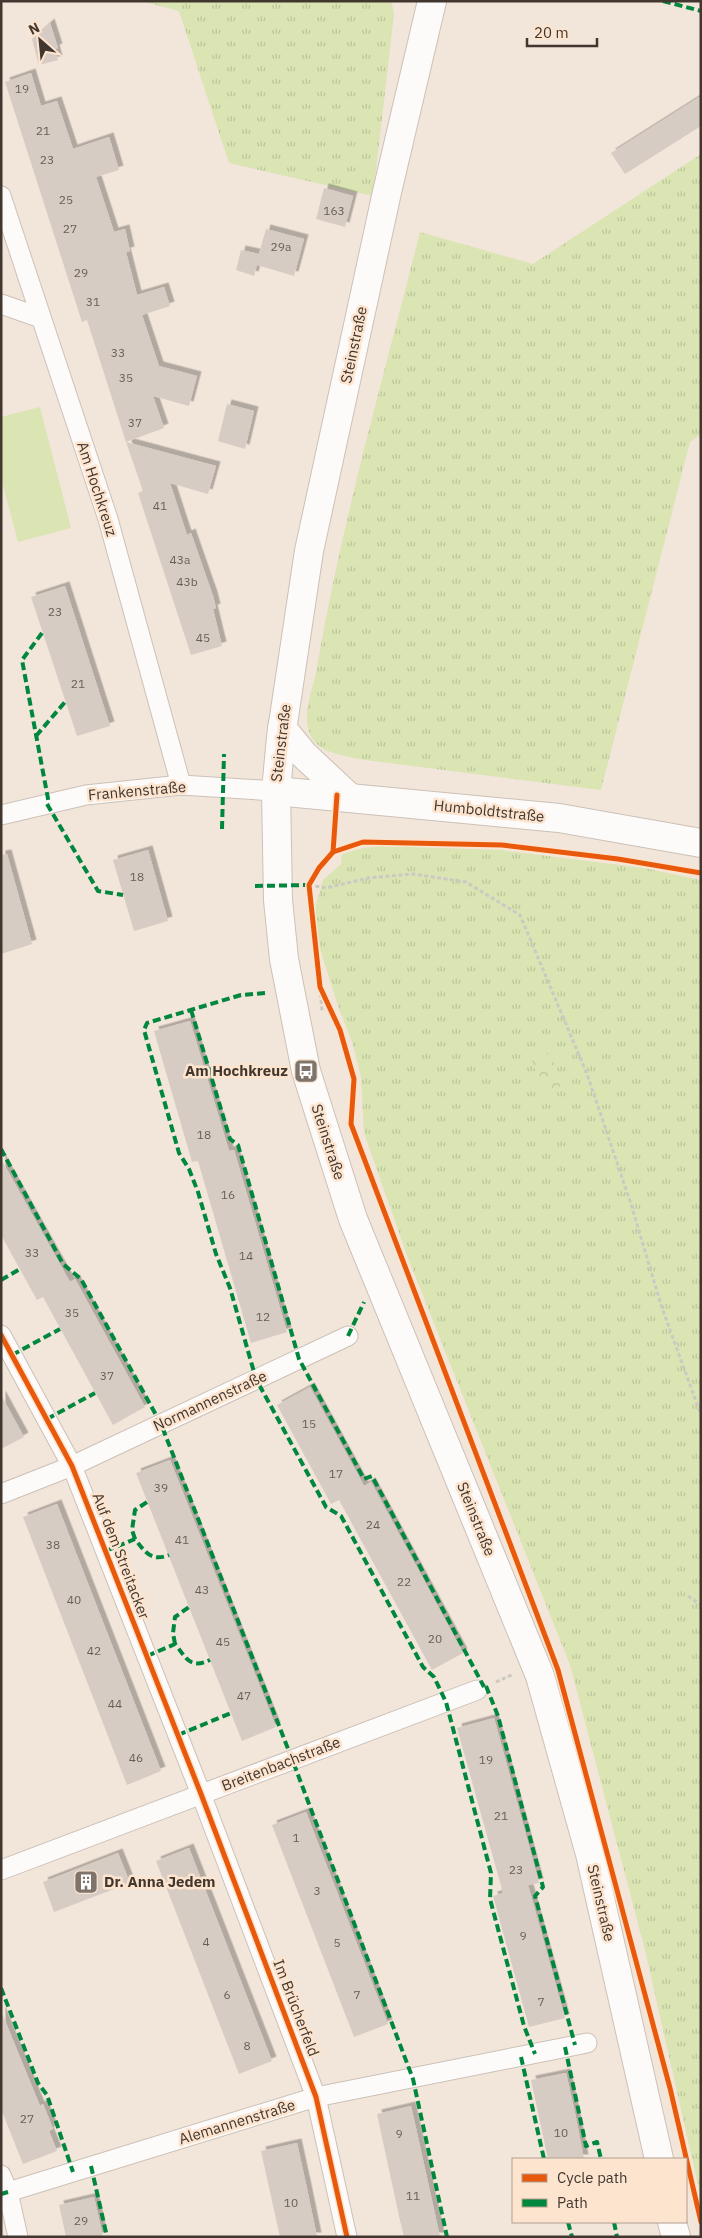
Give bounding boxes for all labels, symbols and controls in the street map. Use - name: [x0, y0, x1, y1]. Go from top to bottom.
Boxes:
- north arrow: [15, 15, 65, 65]
- scale bar: [527, 15, 597, 47]
- text: N: [25, 18, 43, 39]
- text: 20 m: [534, 23, 569, 42]
- house number: 19: [15, 81, 29, 96]
- house number: 21: [36, 123, 50, 138]
- house number: 23: [40, 152, 54, 167]
- house number: 25: [59, 192, 73, 207]
- house number: 163: [323, 203, 345, 218]
- house number: 27: [63, 221, 77, 236]
- house number: 29a: [271, 239, 292, 254]
- house number: 29: [74, 265, 88, 280]
- house number: 31: [86, 294, 100, 309]
- street label: Steinstraße: [336, 305, 371, 385]
- house number: 33: [111, 345, 125, 360]
- house number: 35: [119, 370, 133, 385]
- house number: 37: [128, 415, 142, 430]
- street label: Am Hochkreuz: [73, 439, 122, 539]
- house number: 41: [153, 498, 167, 513]
- house number: 43a: [170, 552, 191, 567]
- house number: 43b: [176, 574, 198, 589]
- house number: 23: [48, 604, 62, 619]
- house number: 45: [196, 630, 210, 645]
- house number: 21: [71, 676, 85, 691]
- street label: Steinstraße: [266, 703, 295, 783]
- street label: Frankenstraße: [87, 777, 187, 804]
- street label: Humboldtstraße: [433, 795, 545, 826]
- house number: 18: [130, 869, 144, 884]
- bus stop icon: Am Hochkreuz: [293, 1058, 319, 1084]
- place label: Am Hochkreuz: [185, 1061, 288, 1080]
- street label: Steinstraße: [307, 1102, 350, 1182]
- house number: 18: [197, 1127, 211, 1142]
- house number: 16: [221, 1187, 235, 1202]
- house number: 33: [25, 1245, 39, 1260]
- house number: 14: [239, 1248, 253, 1263]
- house number: 35: [65, 1305, 79, 1320]
- house number: 12: [256, 1309, 270, 1324]
- street label: Normannenstraße: [150, 1366, 270, 1435]
- house number: 37: [100, 1368, 114, 1383]
- house number: 15: [302, 1416, 316, 1431]
- house number: 17: [329, 1466, 343, 1481]
- street label: Steinstraße: [453, 1479, 500, 1559]
- house number: 39: [154, 1480, 168, 1495]
- street label: Auf dem Streitacker: [89, 1490, 154, 1622]
- house number: 24: [366, 1517, 380, 1532]
- house number: 41: [175, 1532, 189, 1547]
- house number: 38: [46, 1537, 60, 1552]
- house number: 22: [397, 1574, 411, 1589]
- house number: 43: [195, 1582, 209, 1597]
- house number: 40: [67, 1592, 81, 1607]
- house number: 20: [428, 1631, 442, 1646]
- house number: 45: [216, 1634, 230, 1649]
- house number: 42: [87, 1643, 101, 1658]
- house number: 47: [237, 1688, 251, 1703]
- house number: 44: [108, 1696, 122, 1711]
- street label: Breitenbachstraße: [219, 1732, 343, 1795]
- house number: 46: [129, 1750, 143, 1765]
- house number: 19: [479, 1752, 493, 1767]
- house number: 21: [494, 1808, 508, 1823]
- house number: 1: [292, 1830, 300, 1845]
- house number: 23: [509, 1862, 523, 1877]
- street label: Steinstraße: [583, 1863, 620, 1943]
- building icon: Dr. Anna Jedem: [73, 1869, 99, 1895]
- place label: Dr. Anna Jedem: [104, 1872, 216, 1891]
- house number: 3: [313, 1883, 321, 1898]
- house number: 9: [519, 1928, 527, 1943]
- house number: 4: [202, 1934, 210, 1949]
- house number: 5: [333, 1935, 341, 1950]
- street label: Im Brücherfeld: [269, 1957, 324, 2059]
- house number: 6: [223, 1987, 231, 2002]
- house number: 7: [353, 1987, 361, 2002]
- house number: 7: [537, 1994, 545, 2009]
- house number: 8: [243, 2038, 251, 2053]
- street label: Alemannenstraße: [176, 2095, 297, 2148]
- house number: 27: [20, 2111, 34, 2126]
- house number: 10: [554, 2125, 568, 2140]
- house number: 9: [395, 2126, 403, 2141]
- legend: [512, 2158, 687, 2223]
- text: Cycle path: [557, 2168, 628, 2187]
- house number: 11: [406, 2188, 420, 2203]
- text: Path: [557, 2193, 588, 2212]
- house number: 10: [284, 2195, 298, 2210]
- house number: 29: [74, 2213, 88, 2228]

